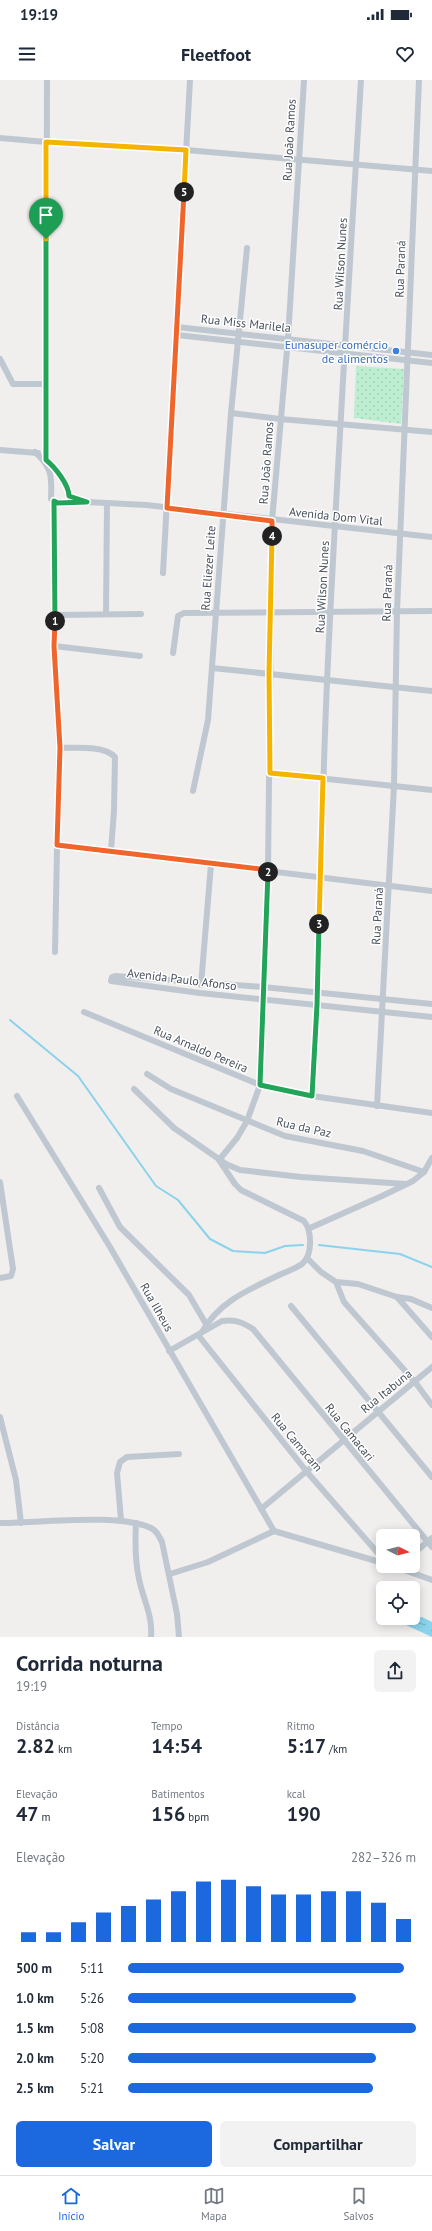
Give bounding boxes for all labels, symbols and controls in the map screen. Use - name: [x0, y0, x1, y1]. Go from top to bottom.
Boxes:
- text: 19:19: [20, 5, 58, 24]
- icon: menu: [16, 43, 38, 65]
- text: Fleetfoot: [181, 43, 251, 66]
- icon: heart: [394, 43, 416, 65]
- street label: Rua João Ramos: [279, 98, 299, 182]
- pin: 5: [174, 182, 194, 202]
- text: 5: [181, 185, 187, 199]
- pin: [29, 198, 63, 239]
- icon: arrive: [35, 204, 57, 226]
- street label: Rua Wilson Nunes: [330, 217, 350, 311]
- street label: Rua Paraná: [392, 240, 408, 298]
- street label: Rua Miss Marilela: [200, 311, 292, 335]
- place label: Eunasuper comércio de alimentos: [285, 337, 388, 366]
- marker: Eunasuper comércio de alimentos: [391, 346, 401, 356]
- street label: Rua João Ramos: [256, 421, 276, 505]
- street label: Avenida Dom Vital: [288, 504, 384, 528]
- street label: Rua Eliezer Leite: [198, 525, 218, 611]
- pin: 4: [262, 526, 282, 546]
- text: 4: [269, 529, 275, 543]
- street label: Rua Wilson Nunes: [312, 540, 332, 634]
- street label: Rua Paraná: [379, 564, 395, 622]
- pin: 1: [45, 611, 65, 631]
- text: 1: [52, 614, 58, 628]
- pin: 2: [258, 862, 278, 882]
- text: 2: [265, 865, 271, 879]
- street label: Rua Paraná: [368, 887, 386, 945]
- pin: 3: [309, 914, 329, 934]
- text: 3: [316, 917, 322, 931]
- street label: Avenida Paulo Afonso: [126, 965, 238, 993]
- street label: Rua Arnaldo Pereira: [151, 1022, 251, 1076]
- street label: Rua da Paz: [275, 1113, 333, 1141]
- street label: Rua Ilheus: [137, 1280, 177, 1334]
- street label: Rua Itabuna: [357, 1366, 415, 1416]
- street label: Rua Camacari: [322, 1400, 378, 1464]
- street label: Rua Camacam: [268, 1410, 326, 1474]
- north arrow: [376, 1529, 420, 1573]
- map controls: [376, 1529, 420, 1625]
- button: locate: [376, 1581, 420, 1625]
- text: Corrida noturna: [16, 1649, 163, 1677]
- button: share: [374, 1650, 416, 1692]
- text: 19:19: [16, 1678, 47, 1695]
- text: Distância: [16, 1719, 59, 1733]
- text: Tempo: [151, 1719, 182, 1733]
- text: Ritmo: [287, 1719, 315, 1733]
- text: 2.82: [16, 1733, 55, 1759]
- text: 14:54: [151, 1733, 202, 1759]
- text: 5:17: [287, 1733, 326, 1759]
- text: km: [55, 1742, 72, 1756]
- text: /km: [326, 1742, 347, 1756]
- text: Elevação: [16, 1787, 58, 1801]
- text: Batimentos: [151, 1787, 205, 1801]
- text: kcal: [287, 1787, 305, 1801]
- text: 47: [16, 1801, 39, 1827]
- text: 156: [151, 1801, 185, 1827]
- text: 190: [287, 1801, 321, 1827]
- text: m: [39, 1810, 51, 1824]
- text: bpm: [185, 1810, 209, 1824]
- text: Elevação: [16, 1849, 65, 1866]
- text: 282–326 m: [351, 1849, 416, 1866]
- text: 500 m: [16, 1960, 52, 1977]
- text: 5:11: [80, 1960, 104, 1977]
- text: 1.0 km: [16, 1990, 54, 2007]
- text: 5:26: [80, 1990, 104, 2007]
- text: 1.5 km: [16, 2020, 54, 2037]
- text: 5:08: [80, 2020, 104, 2037]
- text: 2.0 km: [16, 2050, 54, 2067]
- text: 5:20: [80, 2050, 104, 2067]
- text: 2.5 km: [16, 2080, 54, 2097]
- text: 5:21: [80, 2080, 104, 2097]
- button: Salvar: [16, 2121, 212, 2167]
- button: Compartilhar: [220, 2121, 416, 2167]
- tab: Início: [58, 2185, 84, 2223]
- tab: Mapa: [201, 2185, 227, 2223]
- tab: Salvos: [343, 2185, 374, 2223]

